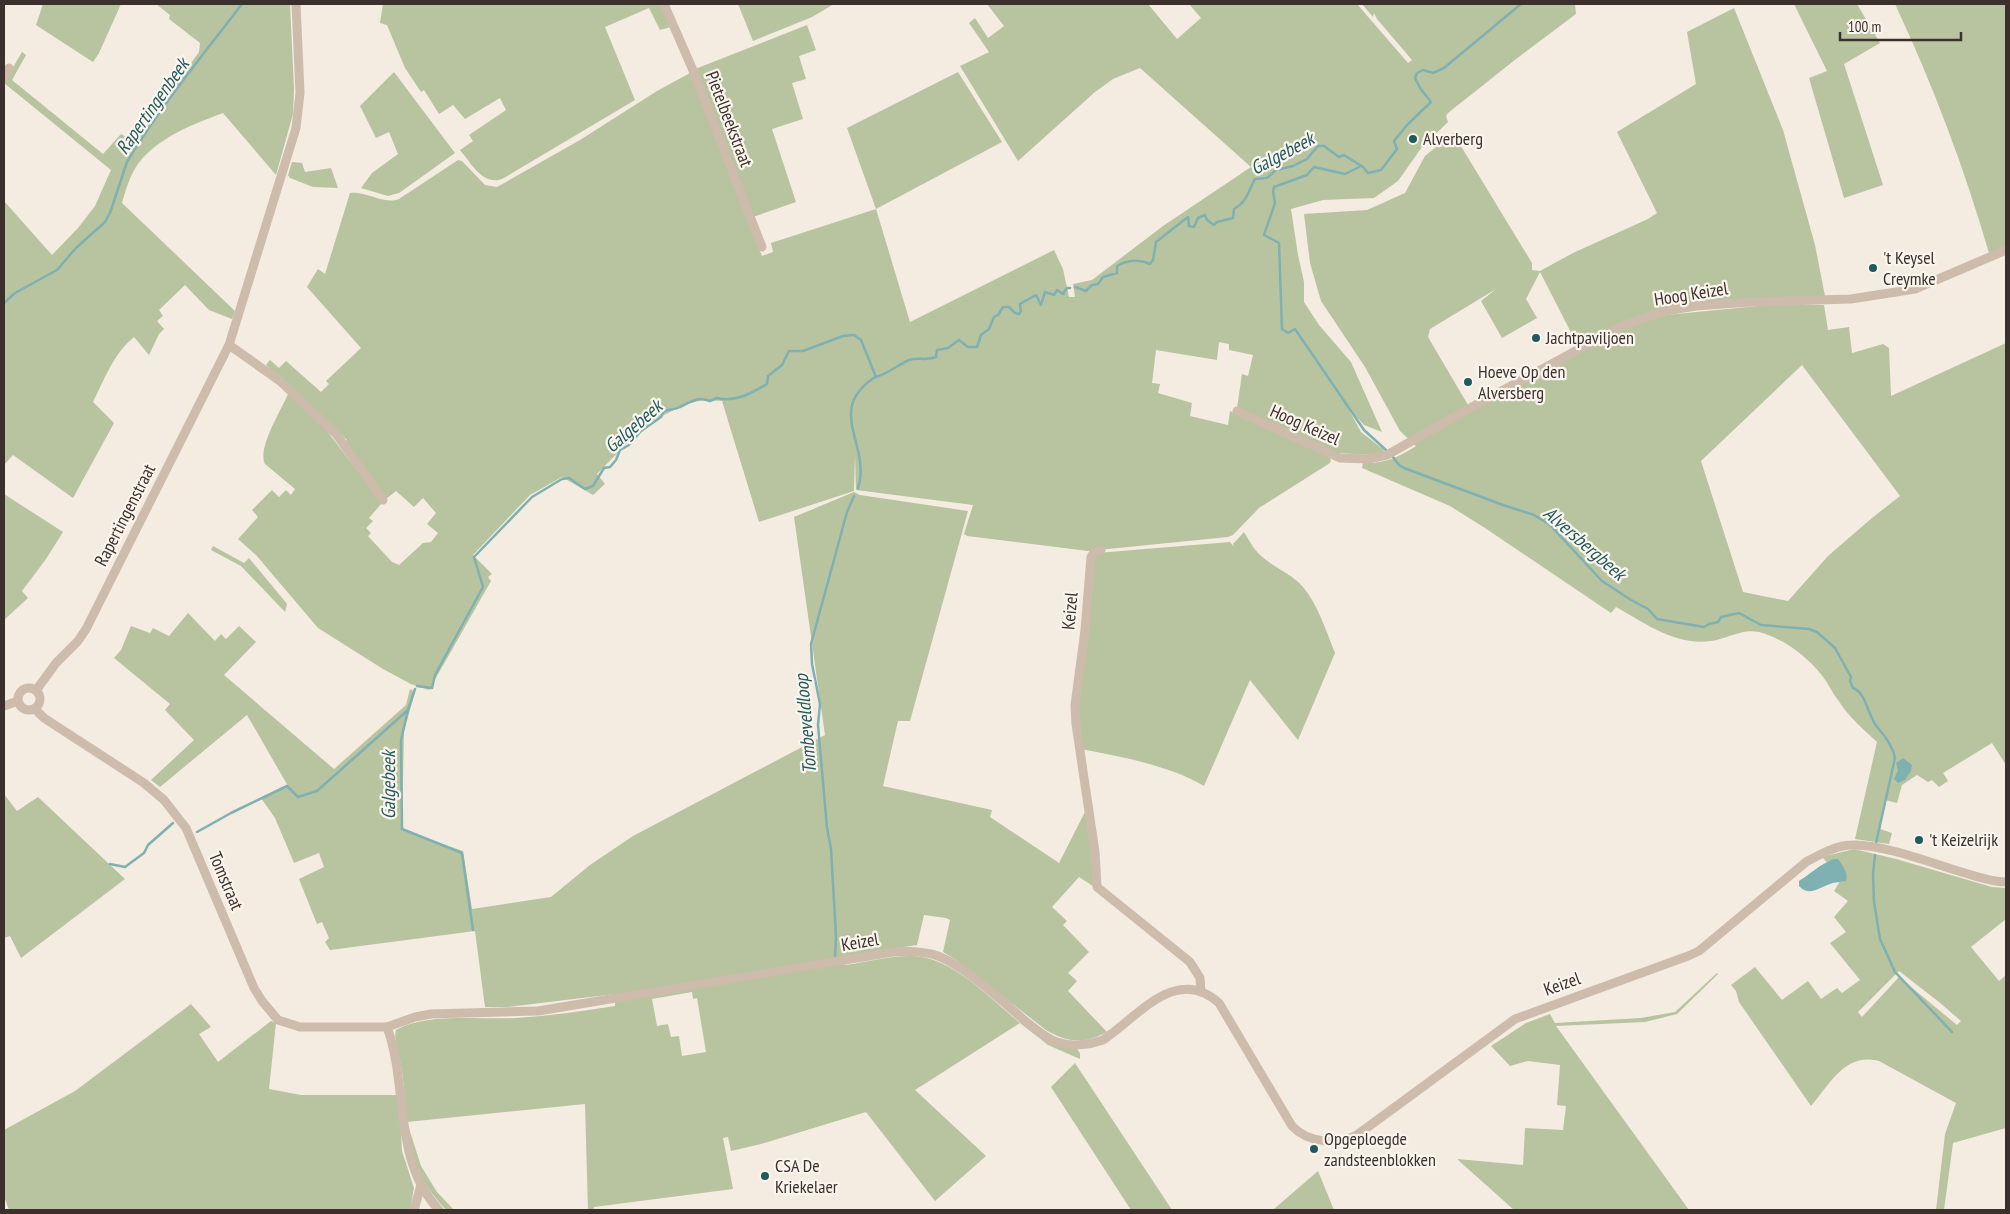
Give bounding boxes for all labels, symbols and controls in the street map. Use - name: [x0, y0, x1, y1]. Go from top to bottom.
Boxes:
- scale bar: [1840, 10, 1961, 42]
- text: 100 m: [1848, 17, 1881, 36]
- water label: Rapertingenbeek: [110, 51, 195, 159]
- street label: Pietelbeekstraat: [701, 68, 758, 170]
- water label: Galgebeek: [1246, 125, 1320, 180]
- place label: Alverberg: [1423, 127, 1483, 150]
- marker: Alverberg: [1407, 133, 1419, 145]
- place label: 't Keysel Creymke: [1883, 246, 1936, 290]
- marker: 't Keysel Creymke: [1867, 262, 1879, 274]
- street label: Hoog Keizel: [1652, 276, 1730, 311]
- place label: Jachtpaviljoen: [1545, 326, 1634, 349]
- marker: Jachtpaviljoen: [1530, 332, 1542, 344]
- place label: Hoeve Op den Alversberg: [1478, 360, 1565, 404]
- marker: Hoeve Op den Alversberg: [1462, 376, 1474, 388]
- water label: Galgebeek: [599, 393, 669, 458]
- street label: Hoog Keizel: [1267, 399, 1345, 450]
- street label: Rapertingenstraat: [89, 460, 160, 570]
- water label: Alversbergbeek: [1539, 501, 1633, 587]
- street label: Keizel: [1056, 591, 1083, 631]
- water label: Tombeveldloop: [789, 671, 821, 775]
- water label: Galgebeek: [376, 748, 400, 819]
- place label: 't Keizelrijk: [1929, 828, 1998, 851]
- marker: 't Keizelrijk: [1913, 834, 1925, 846]
- street label: Tomstraat: [204, 848, 249, 913]
- street label: Keizel: [839, 927, 881, 956]
- street label: Keizel: [1540, 966, 1584, 1001]
- place label: Opgeploegde zandsteenblokken: [1324, 1127, 1436, 1171]
- marker: Opgeploegde zandsteenblokken: [1308, 1143, 1320, 1155]
- place label: CSA De Kriekelaer: [775, 1154, 838, 1198]
- marker: CSA De Kriekelaer: [759, 1170, 771, 1182]

